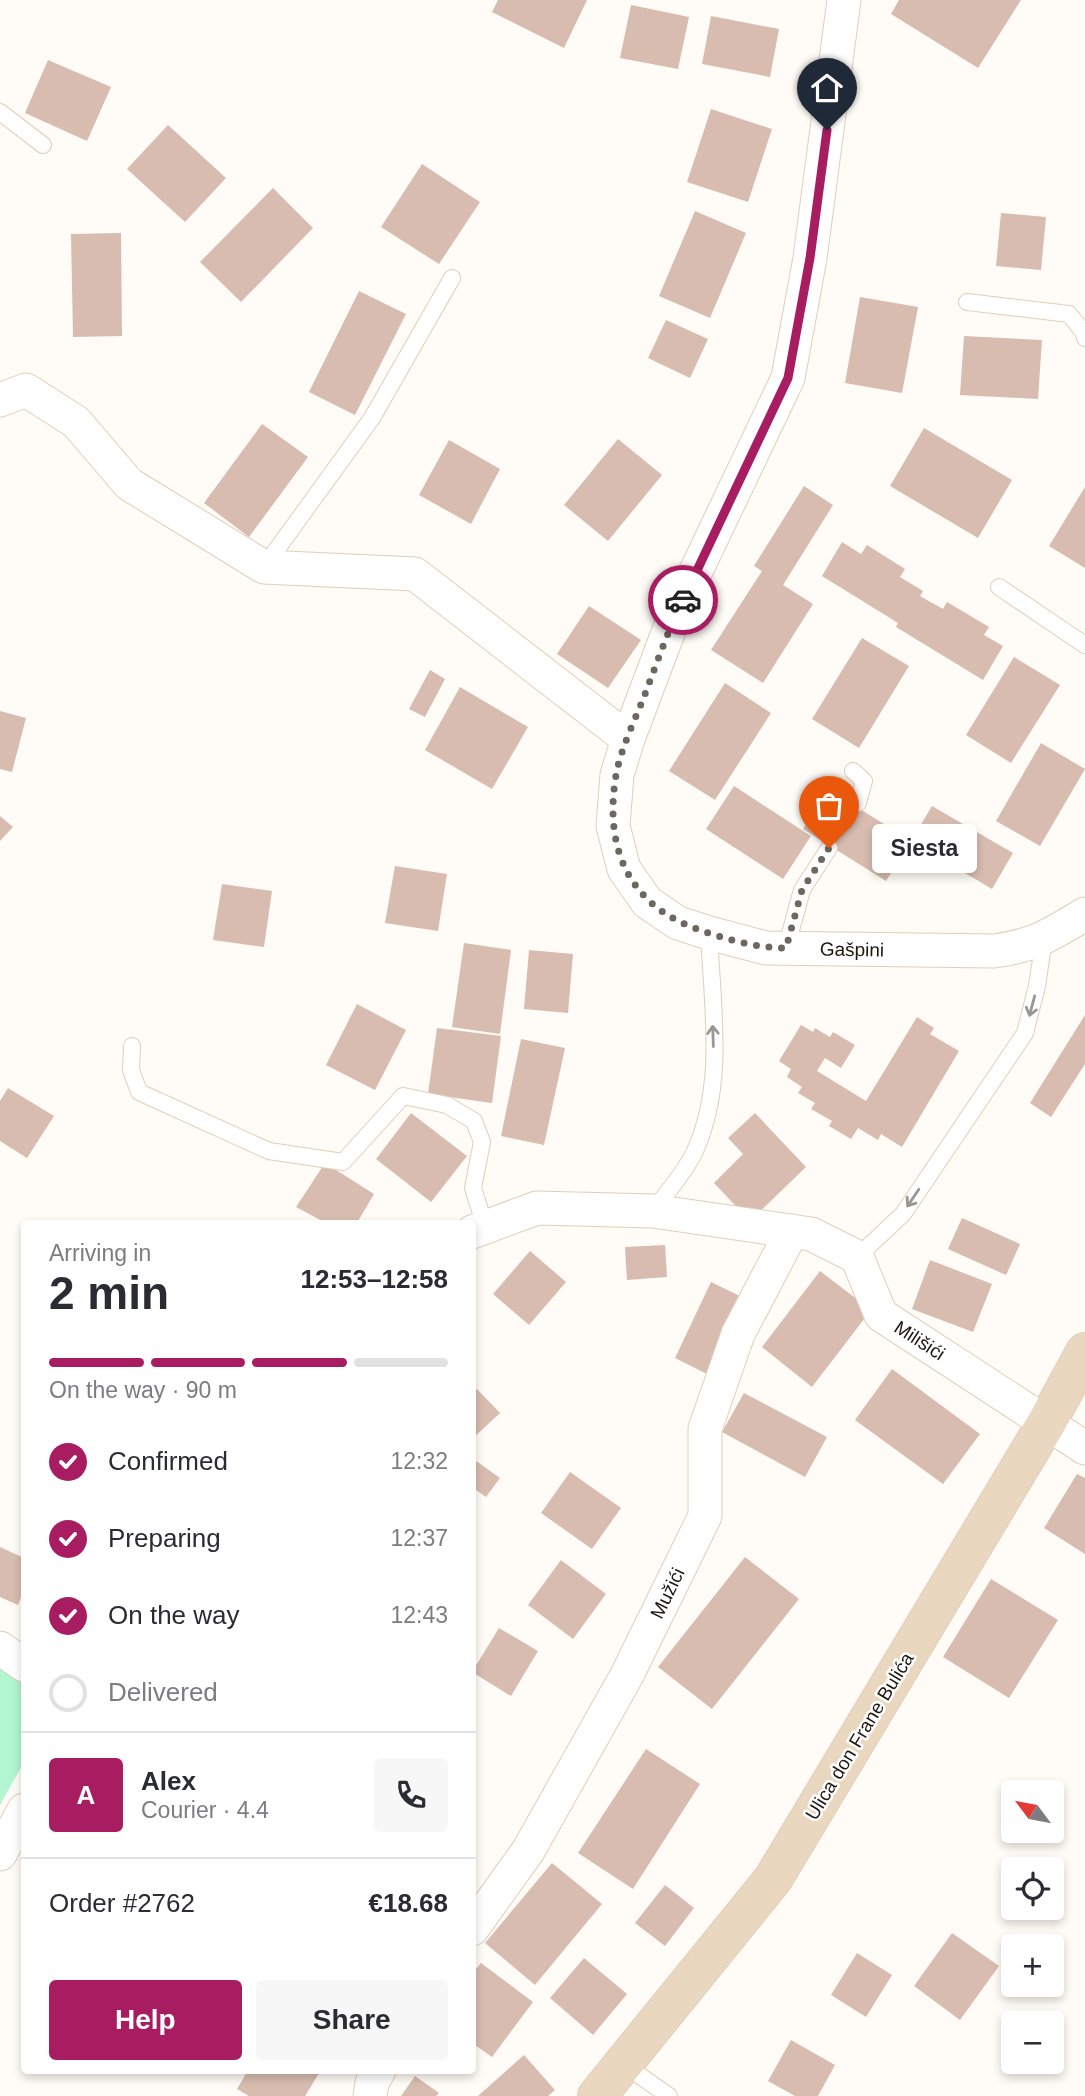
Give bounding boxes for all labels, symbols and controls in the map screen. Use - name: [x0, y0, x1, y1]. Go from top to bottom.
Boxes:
- pin: [797, 58, 857, 130]
- icon: home: [808, 69, 846, 107]
- courier: [648, 565, 718, 635]
- icon: car: [664, 581, 702, 619]
- pin: [799, 776, 859, 848]
- icon: bag: [810, 787, 848, 825]
- callout: Siesta: [871, 824, 976, 872]
- text: Siesta: [891, 835, 958, 861]
- street label: Gašpini: [820, 938, 884, 961]
- one-way arrow: [1025, 994, 1038, 1016]
- one-way arrow: [706, 1025, 719, 1048]
- one-way arrow: [906, 1188, 920, 1208]
- text: Arriving in: [49, 1240, 151, 1266]
- text: 12:53–12:58: [301, 1264, 448, 1294]
- text: 2 min: [49, 1267, 169, 1319]
- street label: Milišići: [891, 1316, 949, 1364]
- text: On the way · 90 m: [49, 1377, 237, 1403]
- icon: check: [49, 1443, 87, 1481]
- text: Confirmed: [108, 1446, 228, 1476]
- text: 12:32: [390, 1448, 448, 1474]
- icon: check: [49, 1520, 87, 1558]
- text: Preparing: [108, 1523, 221, 1553]
- text: 12:37: [390, 1525, 448, 1551]
- street label: Mužići: [646, 1564, 689, 1622]
- icon: check: [49, 1597, 87, 1635]
- text: On the way: [108, 1600, 240, 1630]
- text: 12:43: [390, 1602, 448, 1628]
- street label: Ulica don Frane Bulića: [801, 1649, 918, 1824]
- text: Delivered: [108, 1677, 218, 1707]
- button: phone: [374, 1758, 448, 1832]
- text: Alex: [141, 1766, 196, 1796]
- text: A: [77, 1780, 95, 1810]
- north arrow: [1001, 1780, 1064, 1843]
- map controls: [1001, 1780, 1064, 2074]
- text: Courier · 4.4: [141, 1797, 269, 1823]
- button: locate: [1001, 1857, 1064, 1920]
- text: Order #2762: [49, 1888, 195, 1918]
- text: €18.68: [368, 1888, 448, 1918]
- button: +: [1001, 1934, 1064, 1997]
- button: Help: [49, 1980, 242, 2060]
- button: Share: [256, 1980, 448, 2060]
- button: −: [1001, 2011, 1064, 2074]

